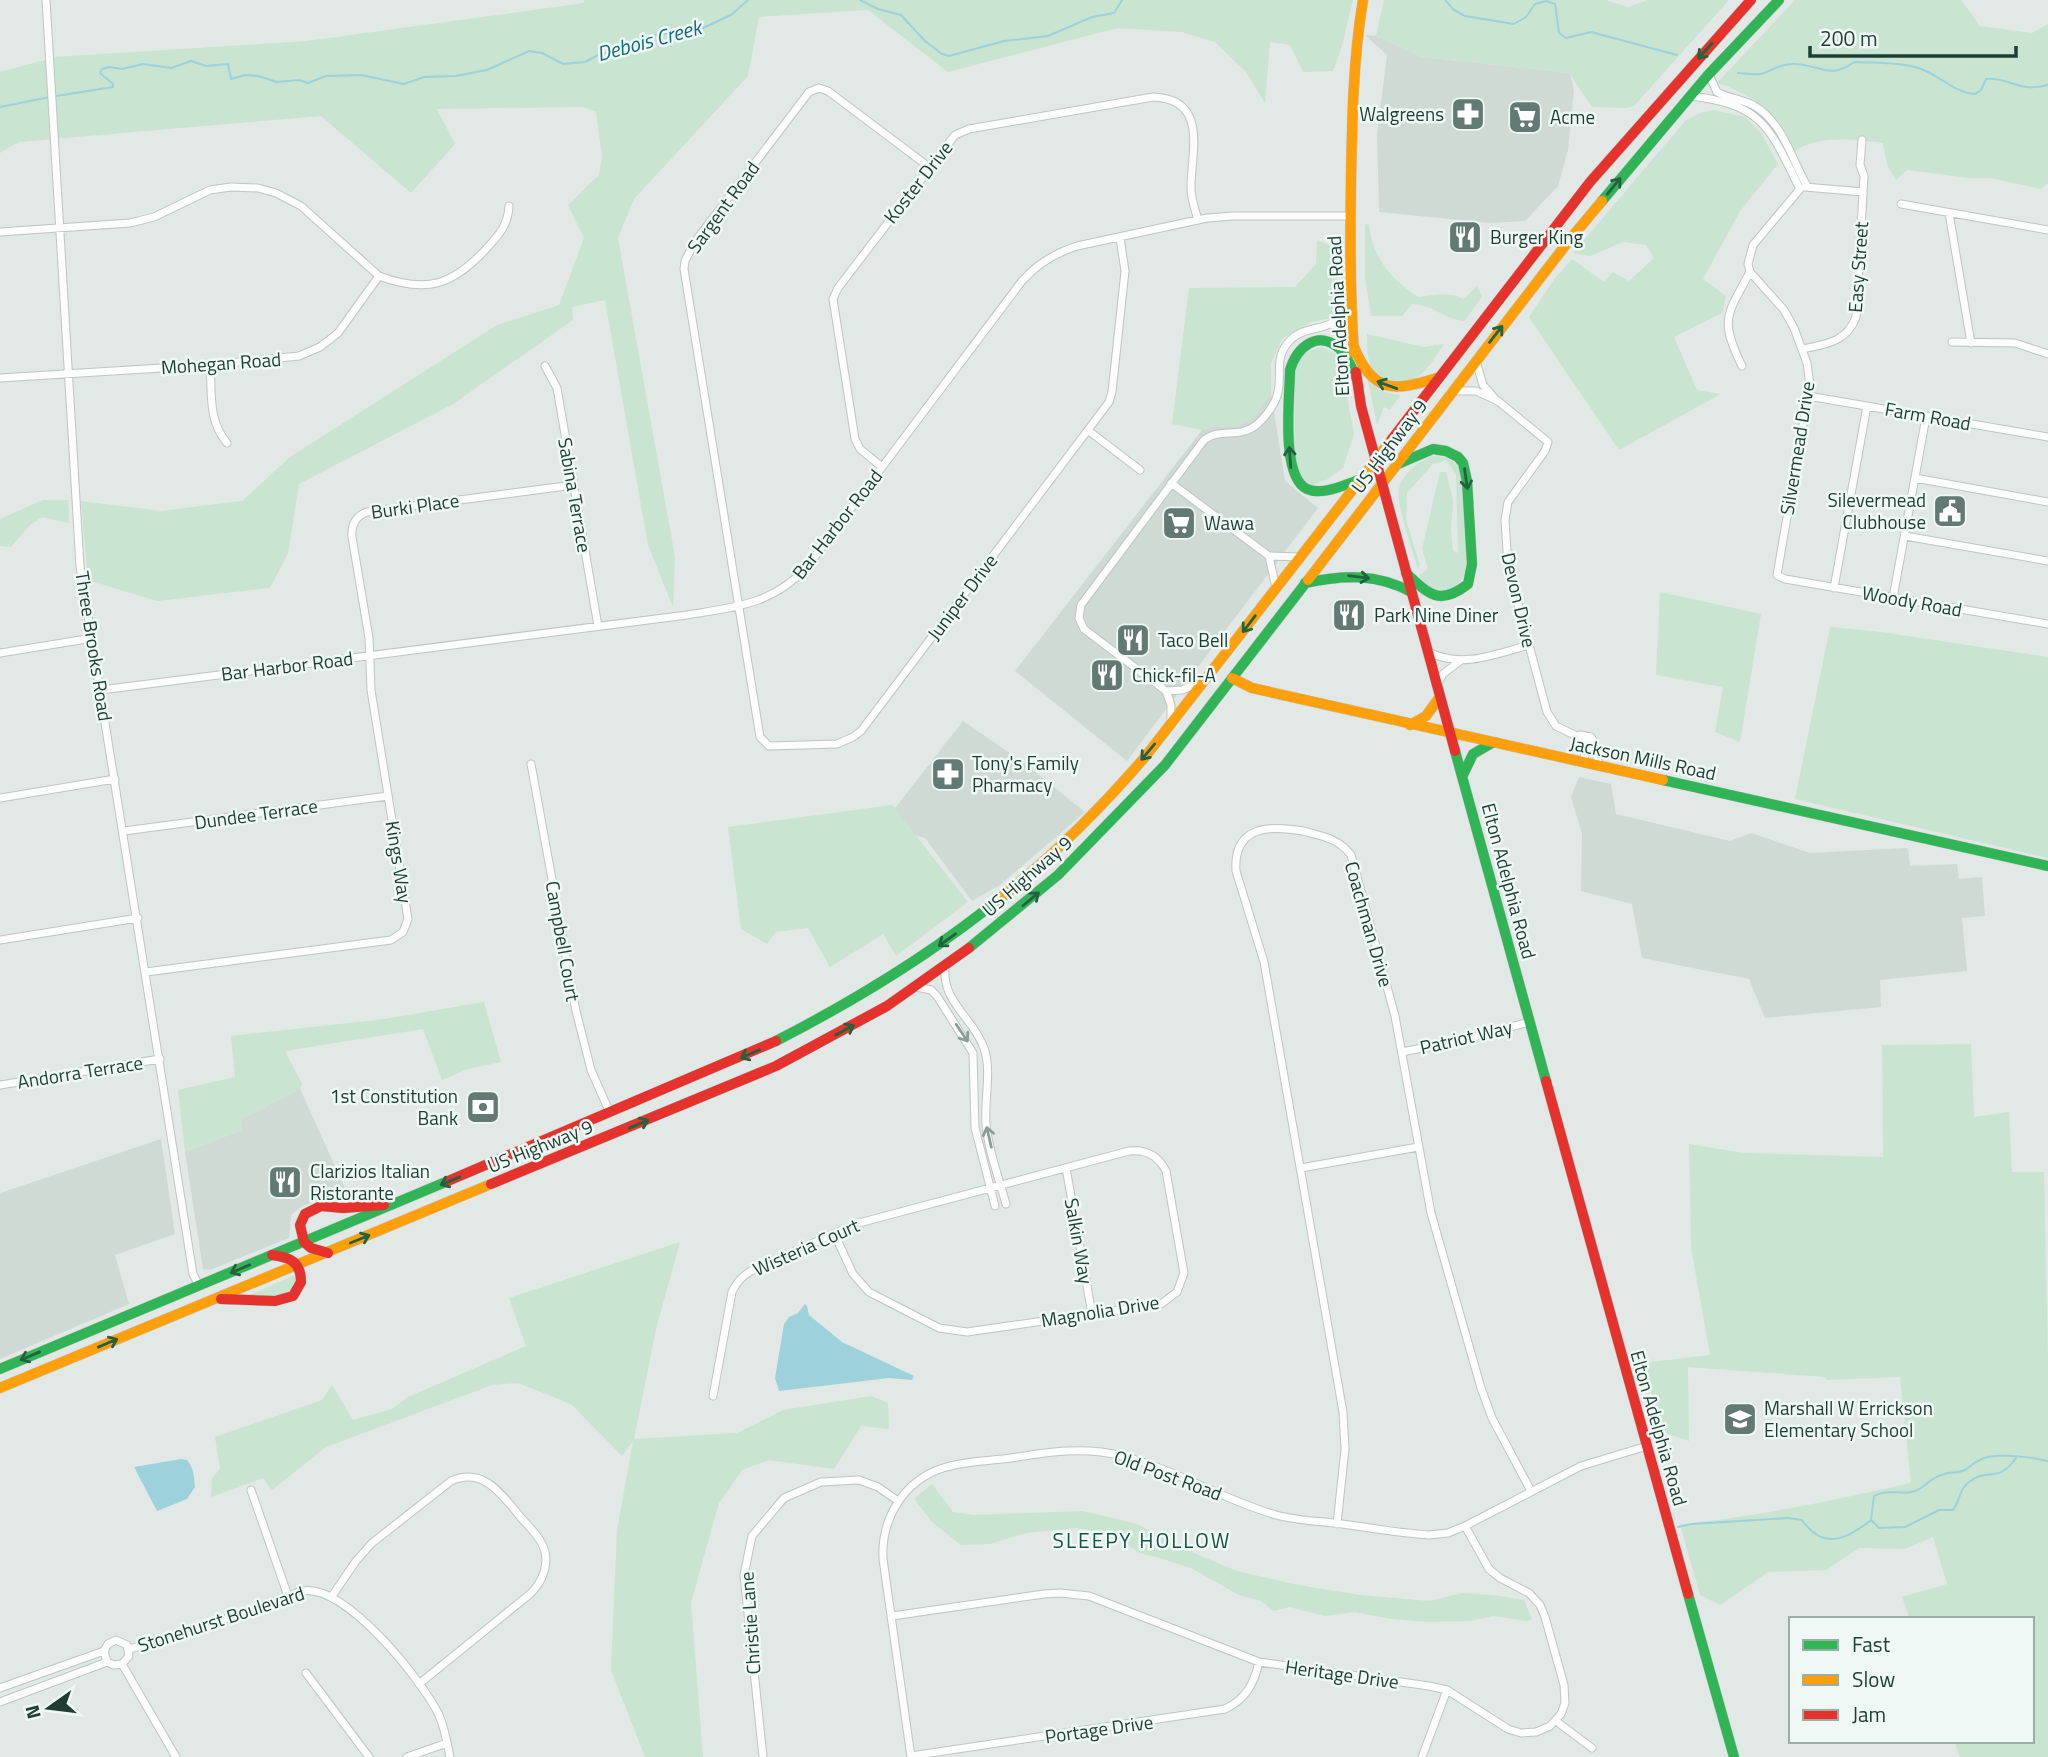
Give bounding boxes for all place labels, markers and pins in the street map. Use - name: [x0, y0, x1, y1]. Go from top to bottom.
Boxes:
- pharmacy icon: Walgreens: [1449, 95, 1487, 133]
- supermarket icon: Acme: [1506, 98, 1544, 136]
- place label: Walgreens: [1359, 99, 1444, 128]
- place label: Acme: [1550, 102, 1595, 131]
- restaurant icon: Burger King: [1446, 218, 1484, 256]
- place label: Burger King: [1490, 222, 1584, 251]
- place label: Silevermead Clubhouse: [1828, 485, 1926, 536]
- public building icon: Silevermead Clubhouse: [1931, 492, 1969, 530]
- supermarket icon: Wawa: [1160, 504, 1198, 542]
- place label: Wawa: [1204, 508, 1254, 537]
- restaurant icon: Park Nine Diner: [1330, 596, 1368, 634]
- place label: Park Nine Diner: [1374, 600, 1499, 629]
- restaurant icon: Taco Bell: [1114, 621, 1152, 659]
- place label: Taco Bell: [1158, 625, 1228, 654]
- restaurant icon: Chick-fil-A: [1088, 656, 1126, 694]
- place label: Chick-fil-A: [1132, 660, 1216, 689]
- place label: Tony's Family Pharmacy: [972, 748, 1079, 799]
- pharmacy icon: Tony's Family Pharmacy: [929, 755, 967, 793]
- place label: 1st Constitution Bank: [330, 1081, 458, 1132]
- bank icon: 1st Constitution Bank: [464, 1088, 502, 1126]
- place label: Clarizios Italian Ristorante: [310, 1156, 430, 1207]
- restaurant icon: Clarizios Italian Ristorante: [266, 1163, 304, 1201]
- place label: Marshall W Errickson Elementary School: [1764, 1393, 1933, 1444]
- school or university icon: Marshall W Errickson Elementary School: [1721, 1400, 1759, 1438]

